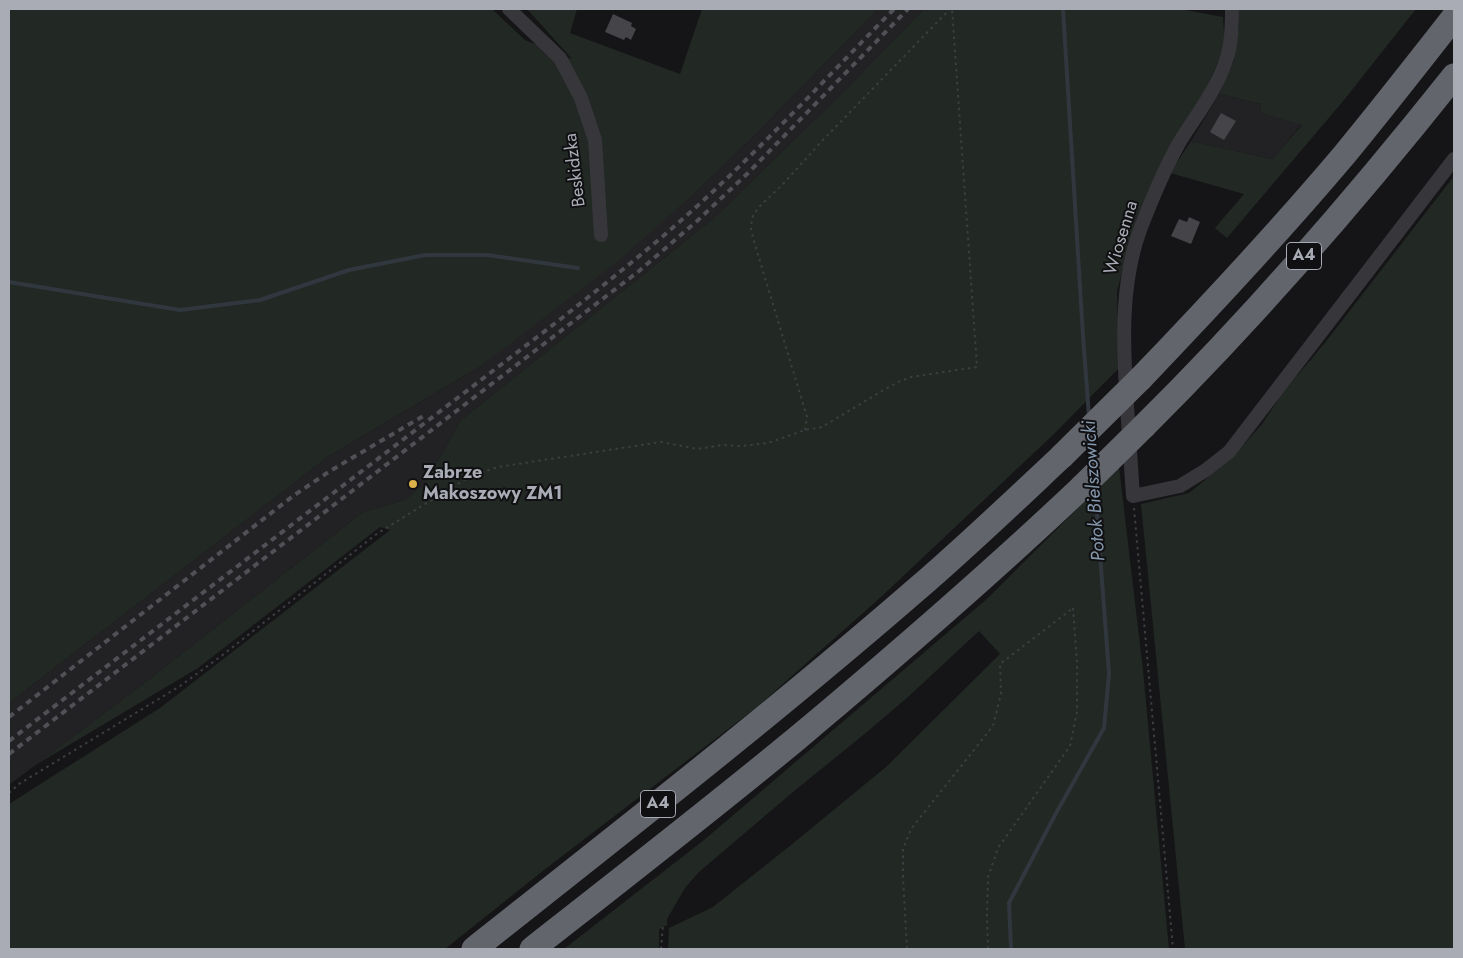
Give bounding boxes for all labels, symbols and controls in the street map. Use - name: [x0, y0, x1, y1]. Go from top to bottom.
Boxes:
- street label: Beskidzka: [561, 132, 591, 208]
- street label: Wiosenna: [1101, 198, 1143, 278]
- road number: A4: [1286, 242, 1322, 270]
- water label: Potok Bielszowicki: [1079, 420, 1111, 562]
- place label: Zabrze Makoszowy ZM1: [423, 463, 563, 506]
- marker: Zabrze Makoszowy ZM1: [407, 478, 419, 490]
- road number: A4: [640, 791, 676, 818]

